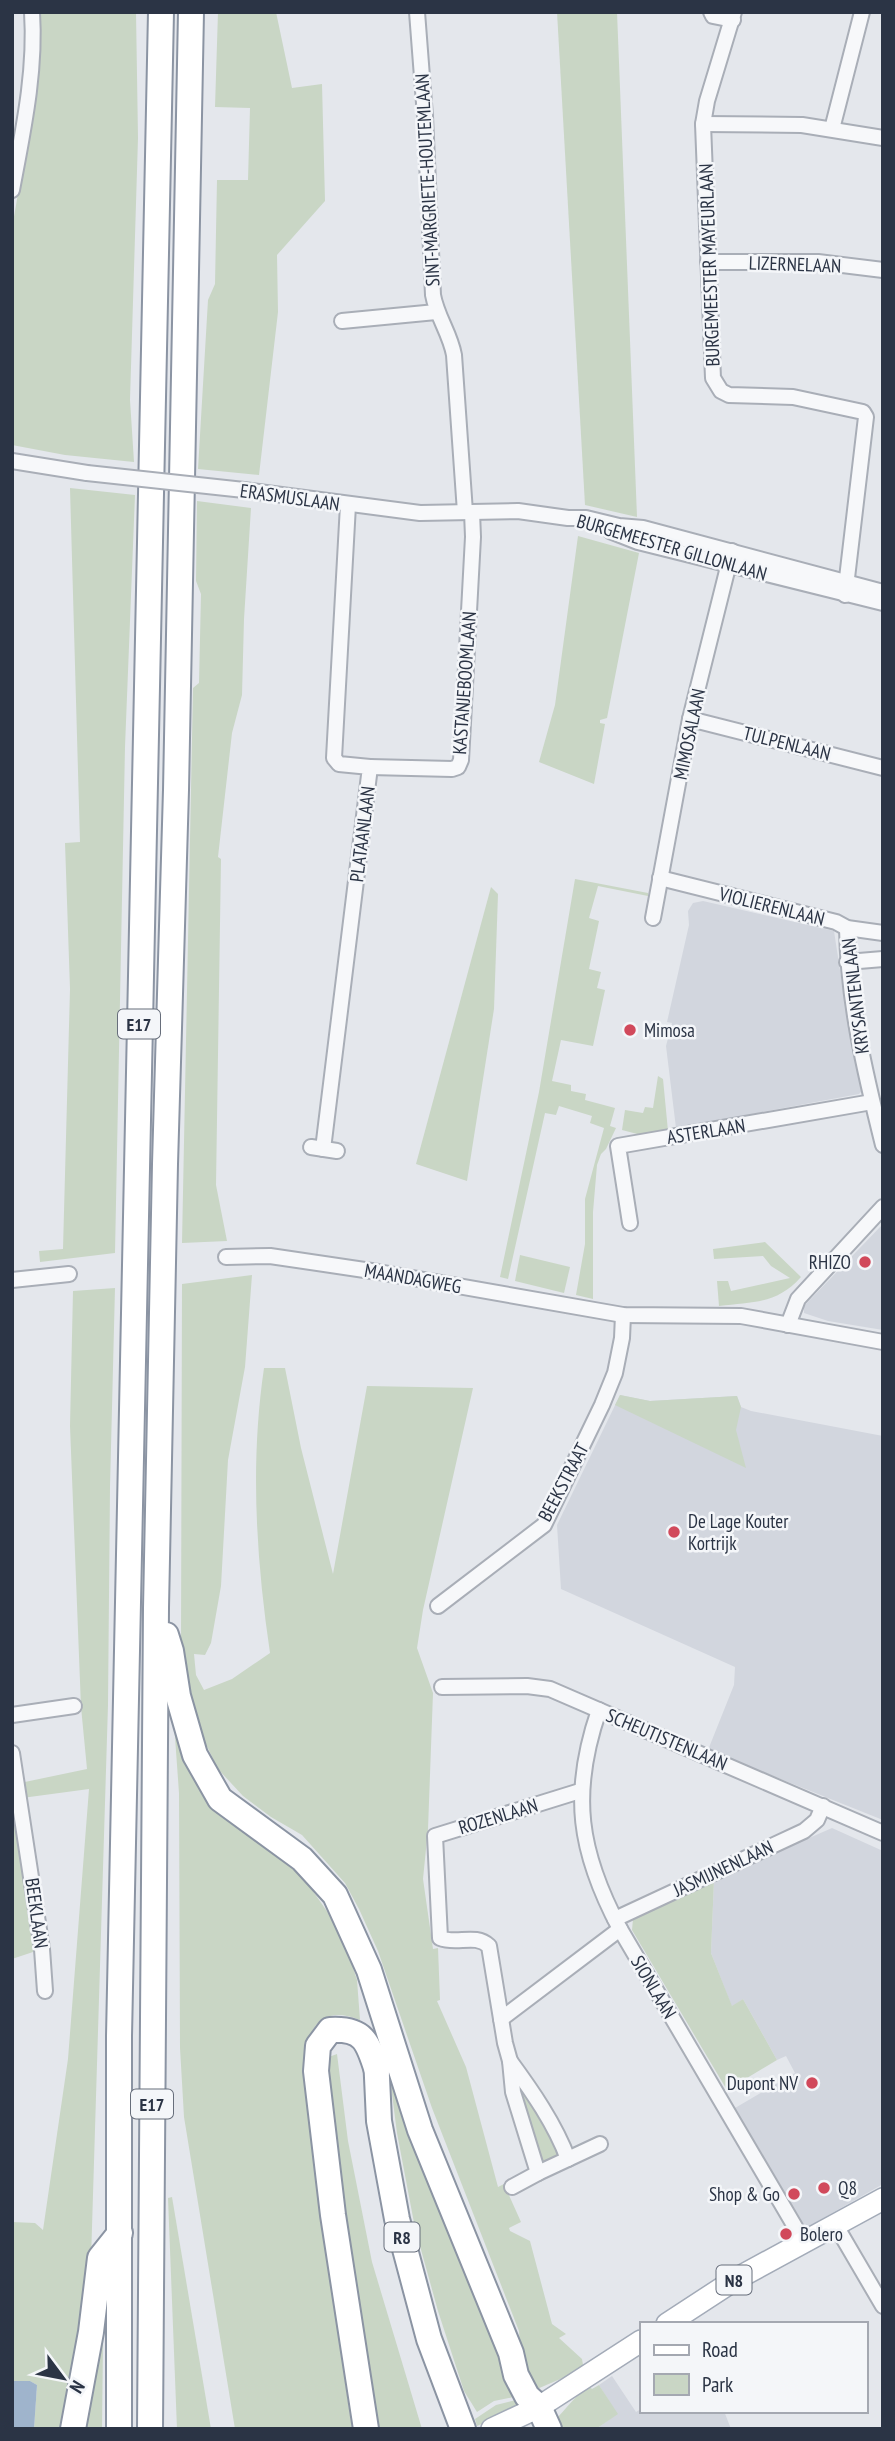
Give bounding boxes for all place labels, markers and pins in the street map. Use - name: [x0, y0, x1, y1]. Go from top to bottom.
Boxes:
- place label: Mimosa: [644, 1018, 695, 1042]
- marker: Mimosa: [622, 1022, 638, 1038]
- place label: RHIZO: [809, 1250, 851, 1274]
- marker: RHIZO: [857, 1254, 873, 1270]
- place label: De Lage Kouter Kortrijk: [688, 1509, 789, 1555]
- marker: De Lage Kouter Kortrijk: [666, 1524, 682, 1540]
- place label: Dupont NV: [727, 2071, 798, 2095]
- marker: Dupont NV: [804, 2075, 820, 2091]
- place label: Q8: [838, 2176, 857, 2200]
- marker: Q8: [816, 2180, 832, 2196]
- place label: Shop & Go: [709, 2182, 780, 2206]
- marker: Shop & Go: [786, 2186, 802, 2202]
- place label: Bolero: [800, 2222, 843, 2246]
- marker: Bolero: [778, 2226, 794, 2242]

